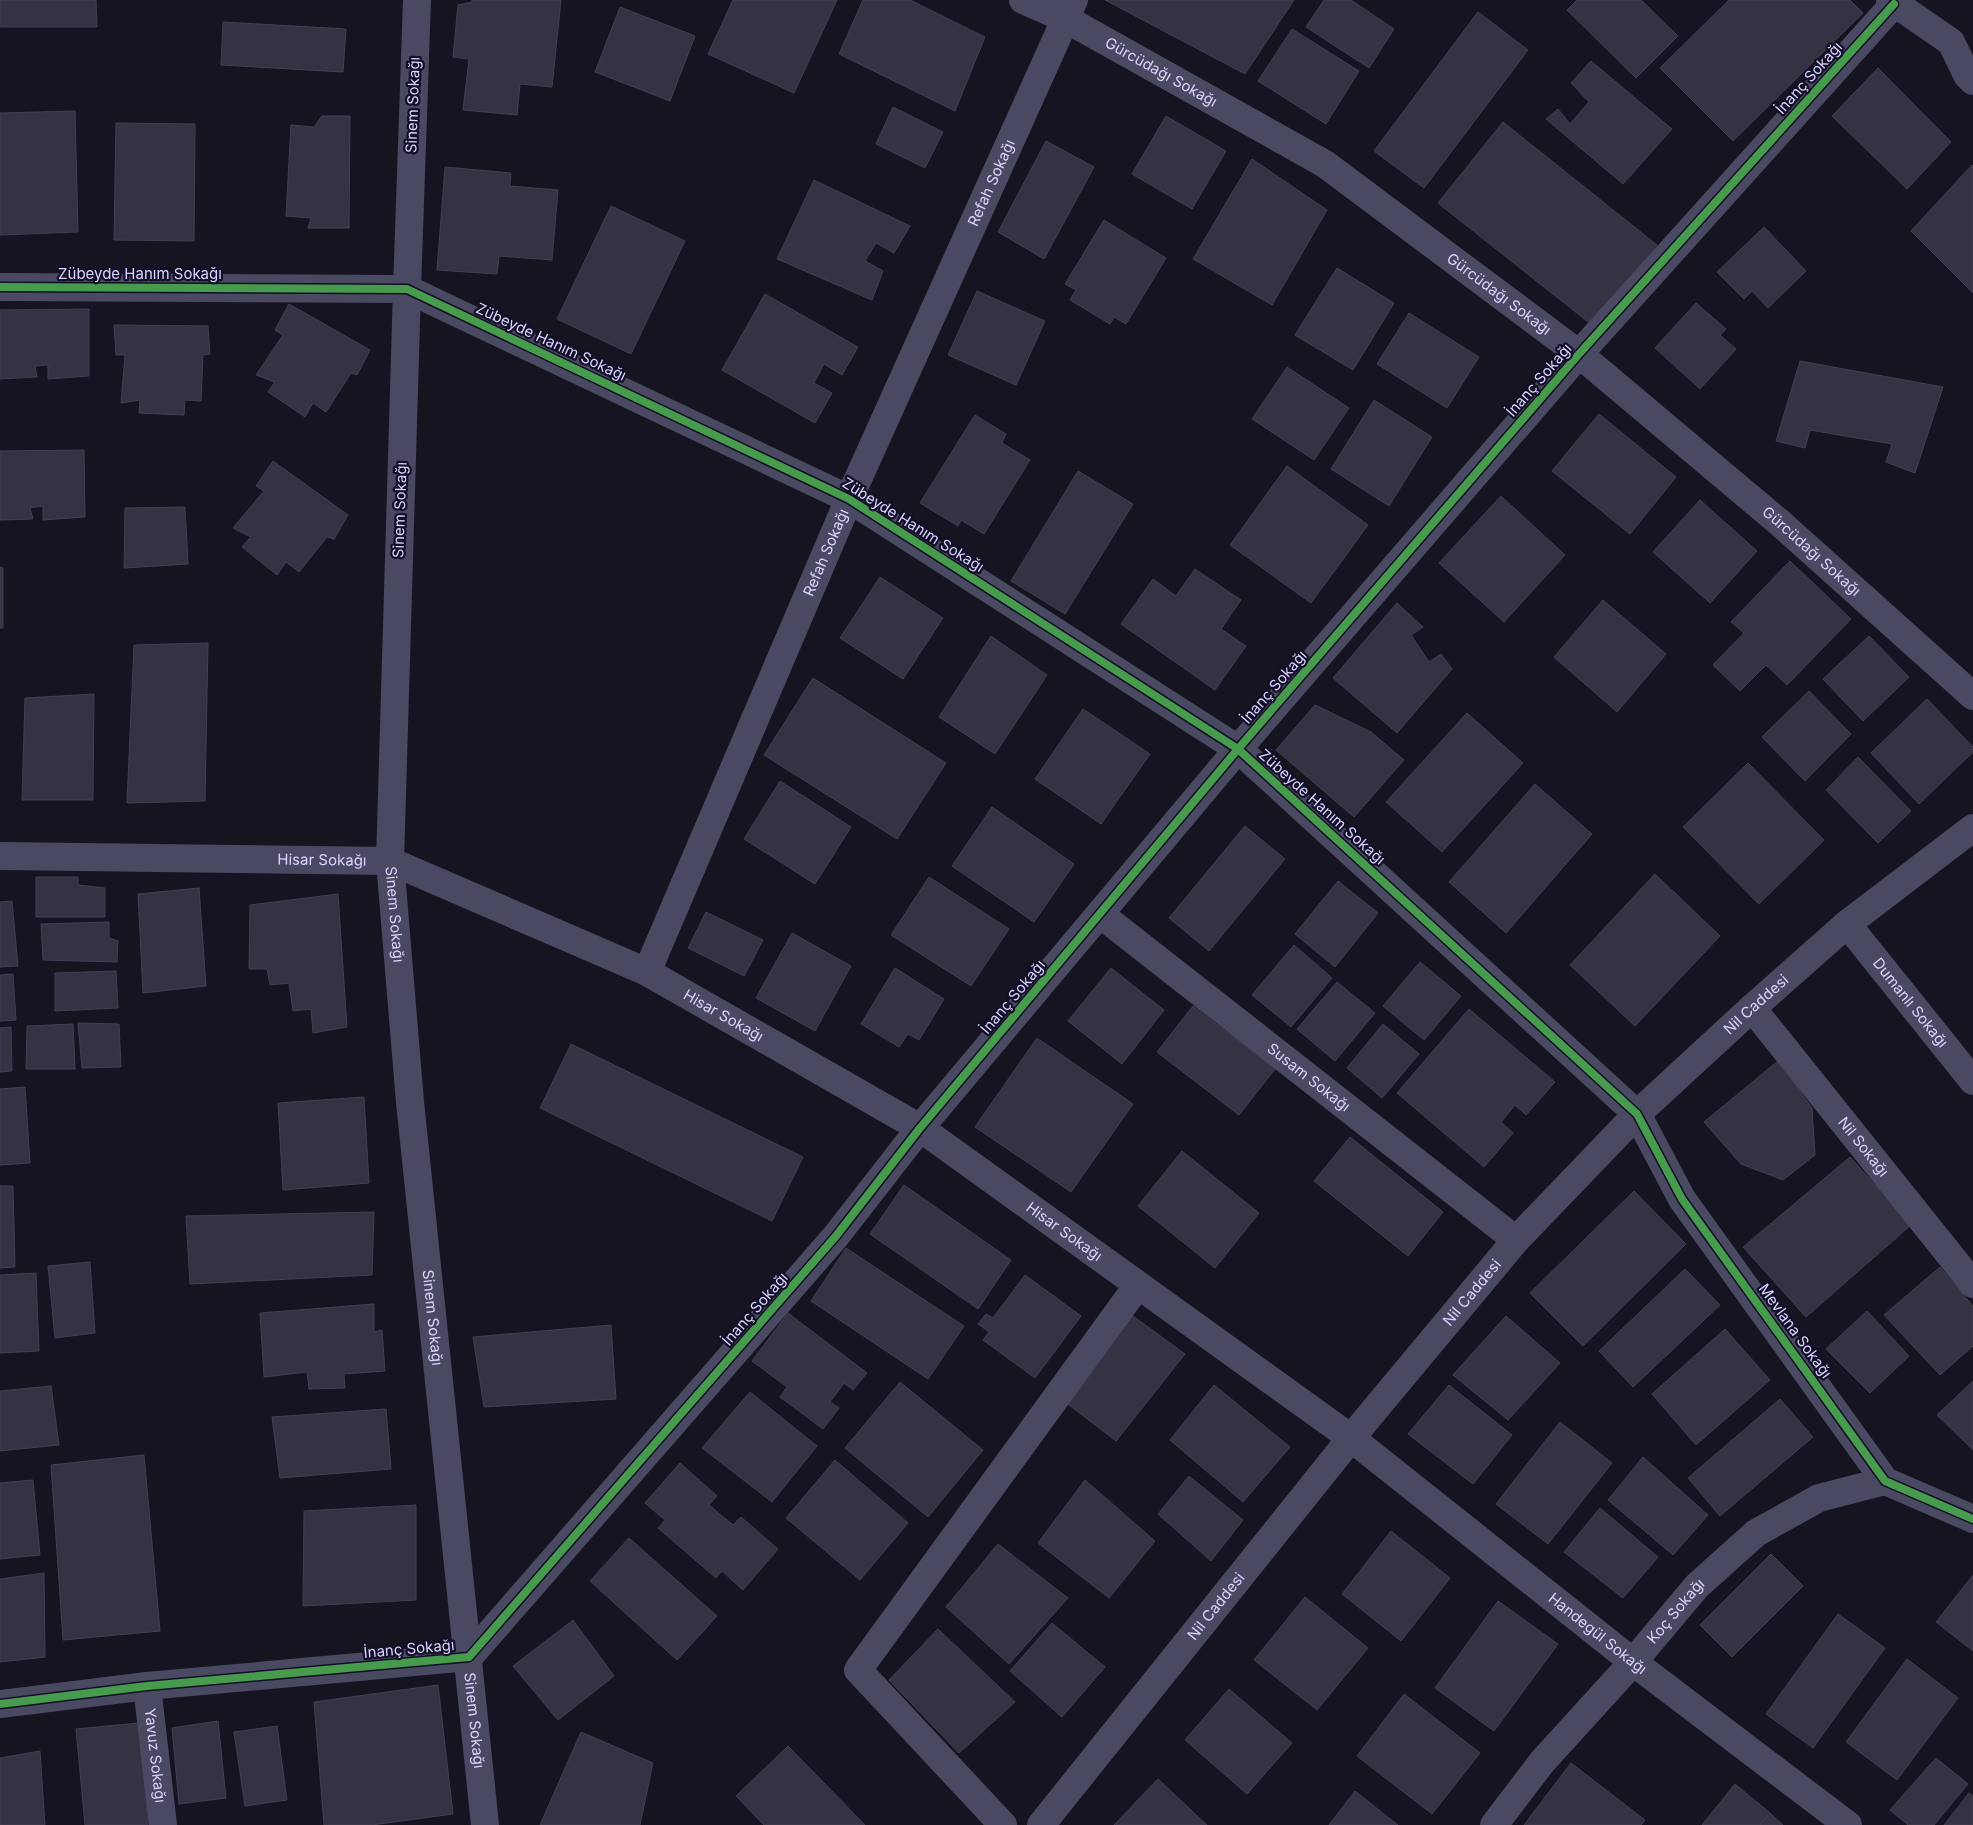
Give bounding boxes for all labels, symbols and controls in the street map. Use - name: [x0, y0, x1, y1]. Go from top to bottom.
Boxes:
- street label: Gürcüdağı Sokağı: [1102, 33, 1221, 111]
- street label: İnanç Sokağı: [1771, 37, 1846, 118]
- street label: Sinem Sokağı: [401, 57, 424, 153]
- street label: Refah Sokağı: [963, 136, 1019, 229]
- street label: Gürcüdağı Sokağı: [1443, 248, 1555, 339]
- street label: Zübeyde Hanım Sokağı: [58, 264, 222, 283]
- street label: Zübeyde Hanım Sokağı: [473, 298, 629, 385]
- street label: İnanç Sokağı: [1502, 339, 1576, 420]
- street label: Sinem Sokağı: [388, 462, 411, 558]
- street label: Zübeyde Hanım Sokağı: [839, 473, 988, 576]
- street label: Gürcüdağı Sokağı: [1758, 502, 1865, 600]
- street label: Refah Sokağı: [799, 506, 853, 599]
- street label: İnanç Sokağı: [1237, 646, 1311, 727]
- street label: Zübeyde Hanım Sokağı: [1255, 745, 1390, 868]
- street label: Hisar Sokağı: [277, 850, 367, 870]
- street label: Sinem Sokağı: [381, 866, 408, 963]
- street label: Dumanlı Sokağı: [1869, 954, 1952, 1051]
- street label: İnanç Sokağı: [976, 956, 1049, 1038]
- street label: Nil Caddesi: [1719, 970, 1792, 1038]
- street label: Hisar Sokağı: [680, 985, 767, 1046]
- street label: Susam Sokağı: [1264, 1039, 1354, 1115]
- street label: Nil Sokağı: [1834, 1113, 1893, 1180]
- street label: Hisar Sokağı: [1023, 1198, 1106, 1265]
- street label: Nil Caddesi: [1439, 1255, 1505, 1330]
- street label: İnanç Sokağı: [718, 1268, 792, 1349]
- street label: Sinem Sokağı: [418, 1269, 447, 1366]
- street label: Mevlana Sokağı: [1755, 1280, 1836, 1382]
- street label: Nil Caddesi: [1183, 1569, 1248, 1644]
- street label: Koç Sokağı: [1643, 1574, 1708, 1647]
- street label: Handegül Sokağı: [1545, 1588, 1651, 1678]
- street label: İnanç Sokağı: [363, 1635, 455, 1662]
- street label: Sinem Sokağı: [460, 1671, 489, 1769]
- street label: Yavuz Sokağı: [141, 1707, 170, 1804]

